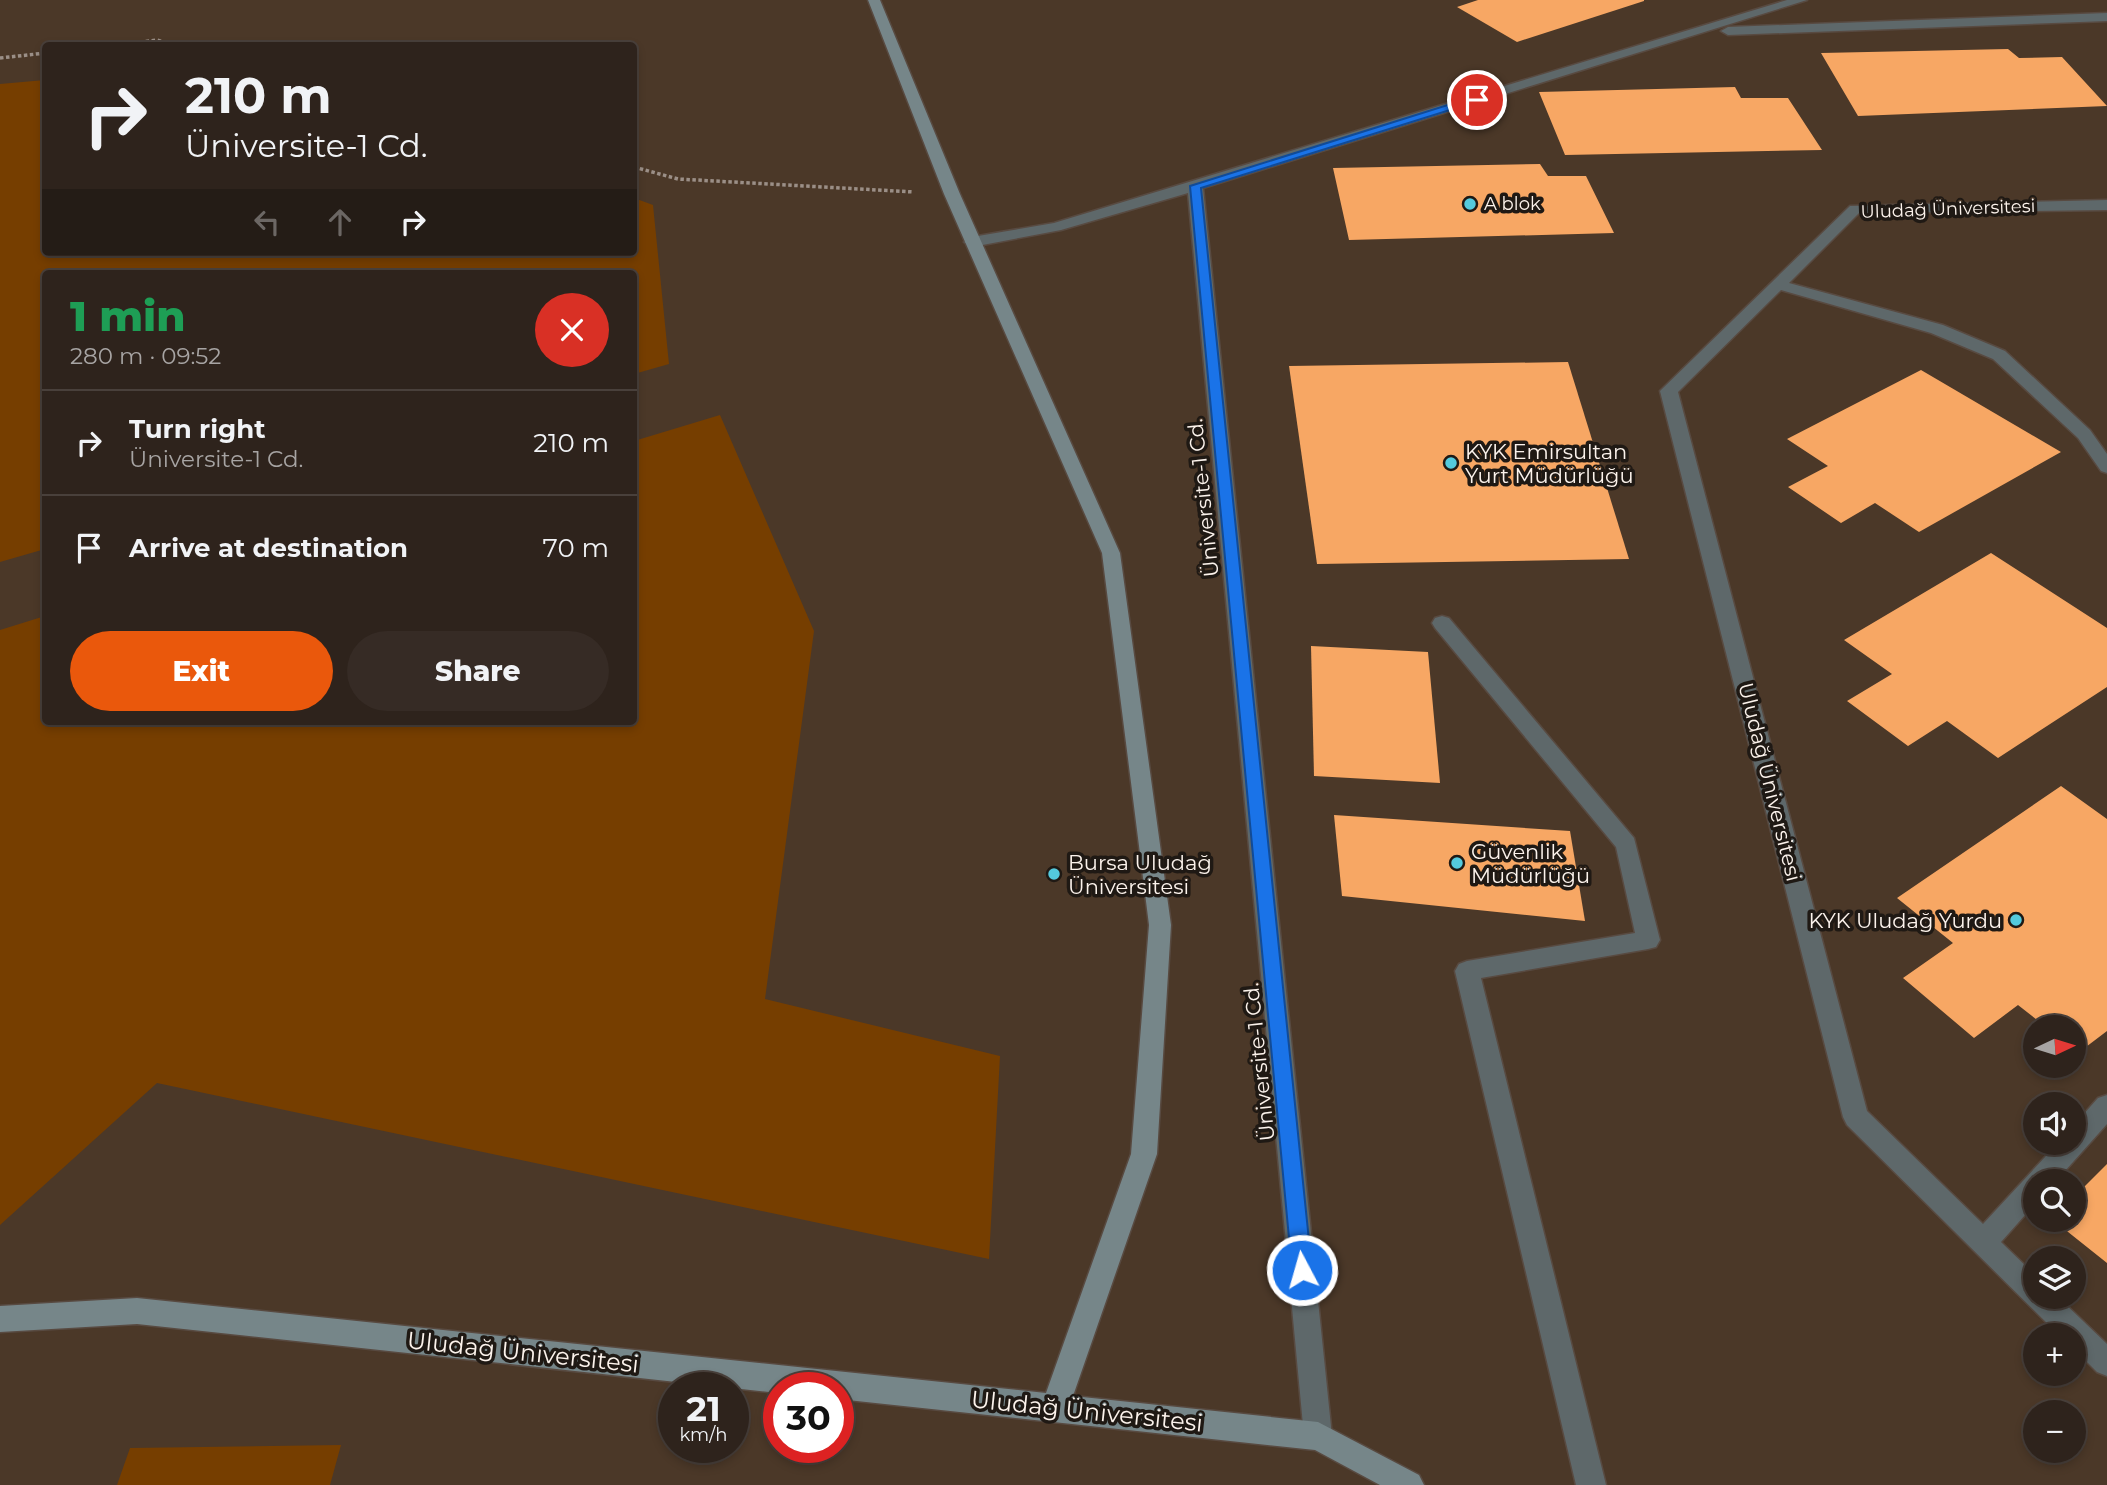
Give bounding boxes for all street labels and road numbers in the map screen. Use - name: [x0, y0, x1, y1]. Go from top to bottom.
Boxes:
- street label: Uludağ Üniversitesi: [1860, 195, 2036, 223]
- street label: Üniversite-1 Cd.: [1182, 418, 1224, 578]
- street label: Uludağ Üniversitesi: [1733, 680, 1807, 884]
- street label: Üniversite-1 Cd.: [1238, 982, 1280, 1142]
- street label: Uludağ Üniversitesi: [406, 1325, 640, 1379]
- street label: Uludağ Üniversitesi: [970, 1384, 1204, 1438]

